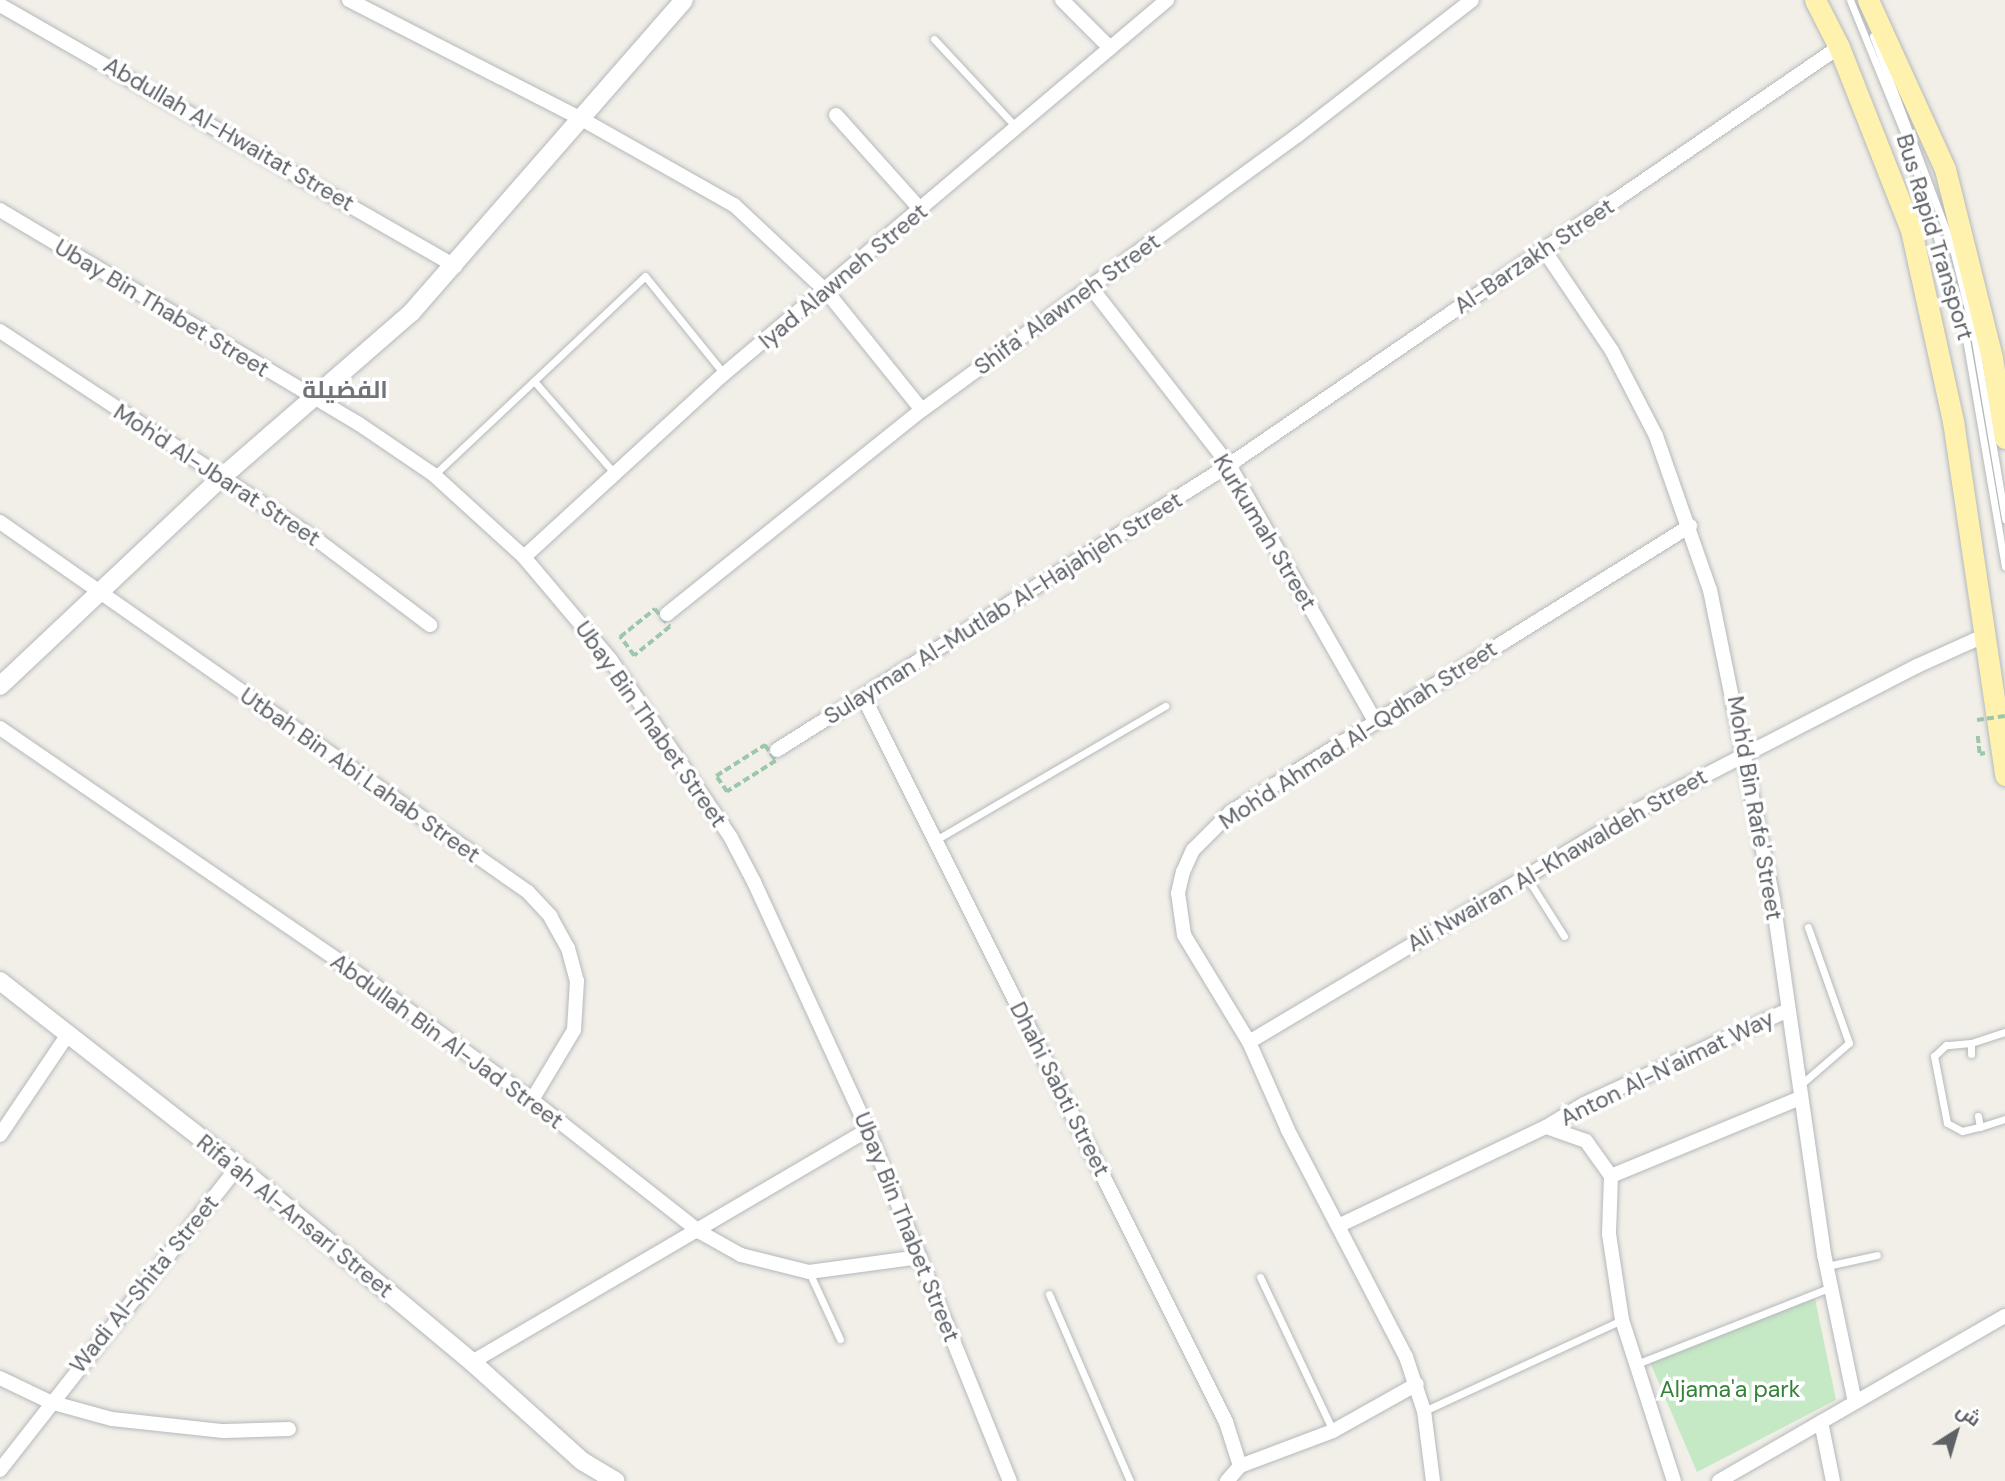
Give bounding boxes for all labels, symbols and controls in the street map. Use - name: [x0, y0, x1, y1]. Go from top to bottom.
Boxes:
- street label: Abdullah Al-Hwaitat Street: [99, 51, 359, 217]
- street label: Bus Rapid Transport: [1891, 131, 1979, 343]
- street label: Al-Barzakh Street: [1449, 192, 1619, 320]
- street label: Iyad Alawneh Street: [753, 197, 933, 355]
- street label: Shifa' Alawneh Street: [969, 227, 1165, 381]
- street label: Ubay Bin Thabet Street: [50, 233, 274, 383]
- district label: الفضيلة: [302, 376, 388, 404]
- street label: Moh'd Al-Jbarat Street: [109, 398, 325, 552]
- street label: Kurkumah Street: [1208, 449, 1322, 615]
- street label: Sulayman Al-Mutlab Al-Hajahjeh Street: [819, 486, 1187, 730]
- street label: Ubay Bin Thabet Street: [569, 616, 733, 832]
- street label: Moh'd Ahmad Al-Qdhah Street: [1214, 635, 1502, 835]
- street label: Utbah Bin Abi Lahab Street: [235, 682, 485, 868]
- street label: Moh'd Bin Rafe' Street: [1722, 694, 1788, 922]
- street label: Ali Nwairan Al-Khawaldeh Street: [1402, 763, 1712, 957]
- street label: Abdullah Bin Al-Jad Street: [325, 947, 569, 1135]
- street label: Dhahi Sabti Street: [1004, 997, 1116, 1181]
- street label: Anton Al-N'aimat Way: [1556, 1004, 1778, 1132]
- street label: Ubay Bin Thabet Street: [848, 1108, 966, 1346]
- street label: Rifa'ah Al-Ansari Street: [191, 1128, 399, 1304]
- street label: Wadi Al-Shita' Street: [64, 1189, 224, 1379]
- park label: Aljama'a park: [1660, 1375, 1800, 1403]
- north arrow: [1921, 1397, 1991, 1467]
- text: ش: [1952, 1398, 1986, 1432]

